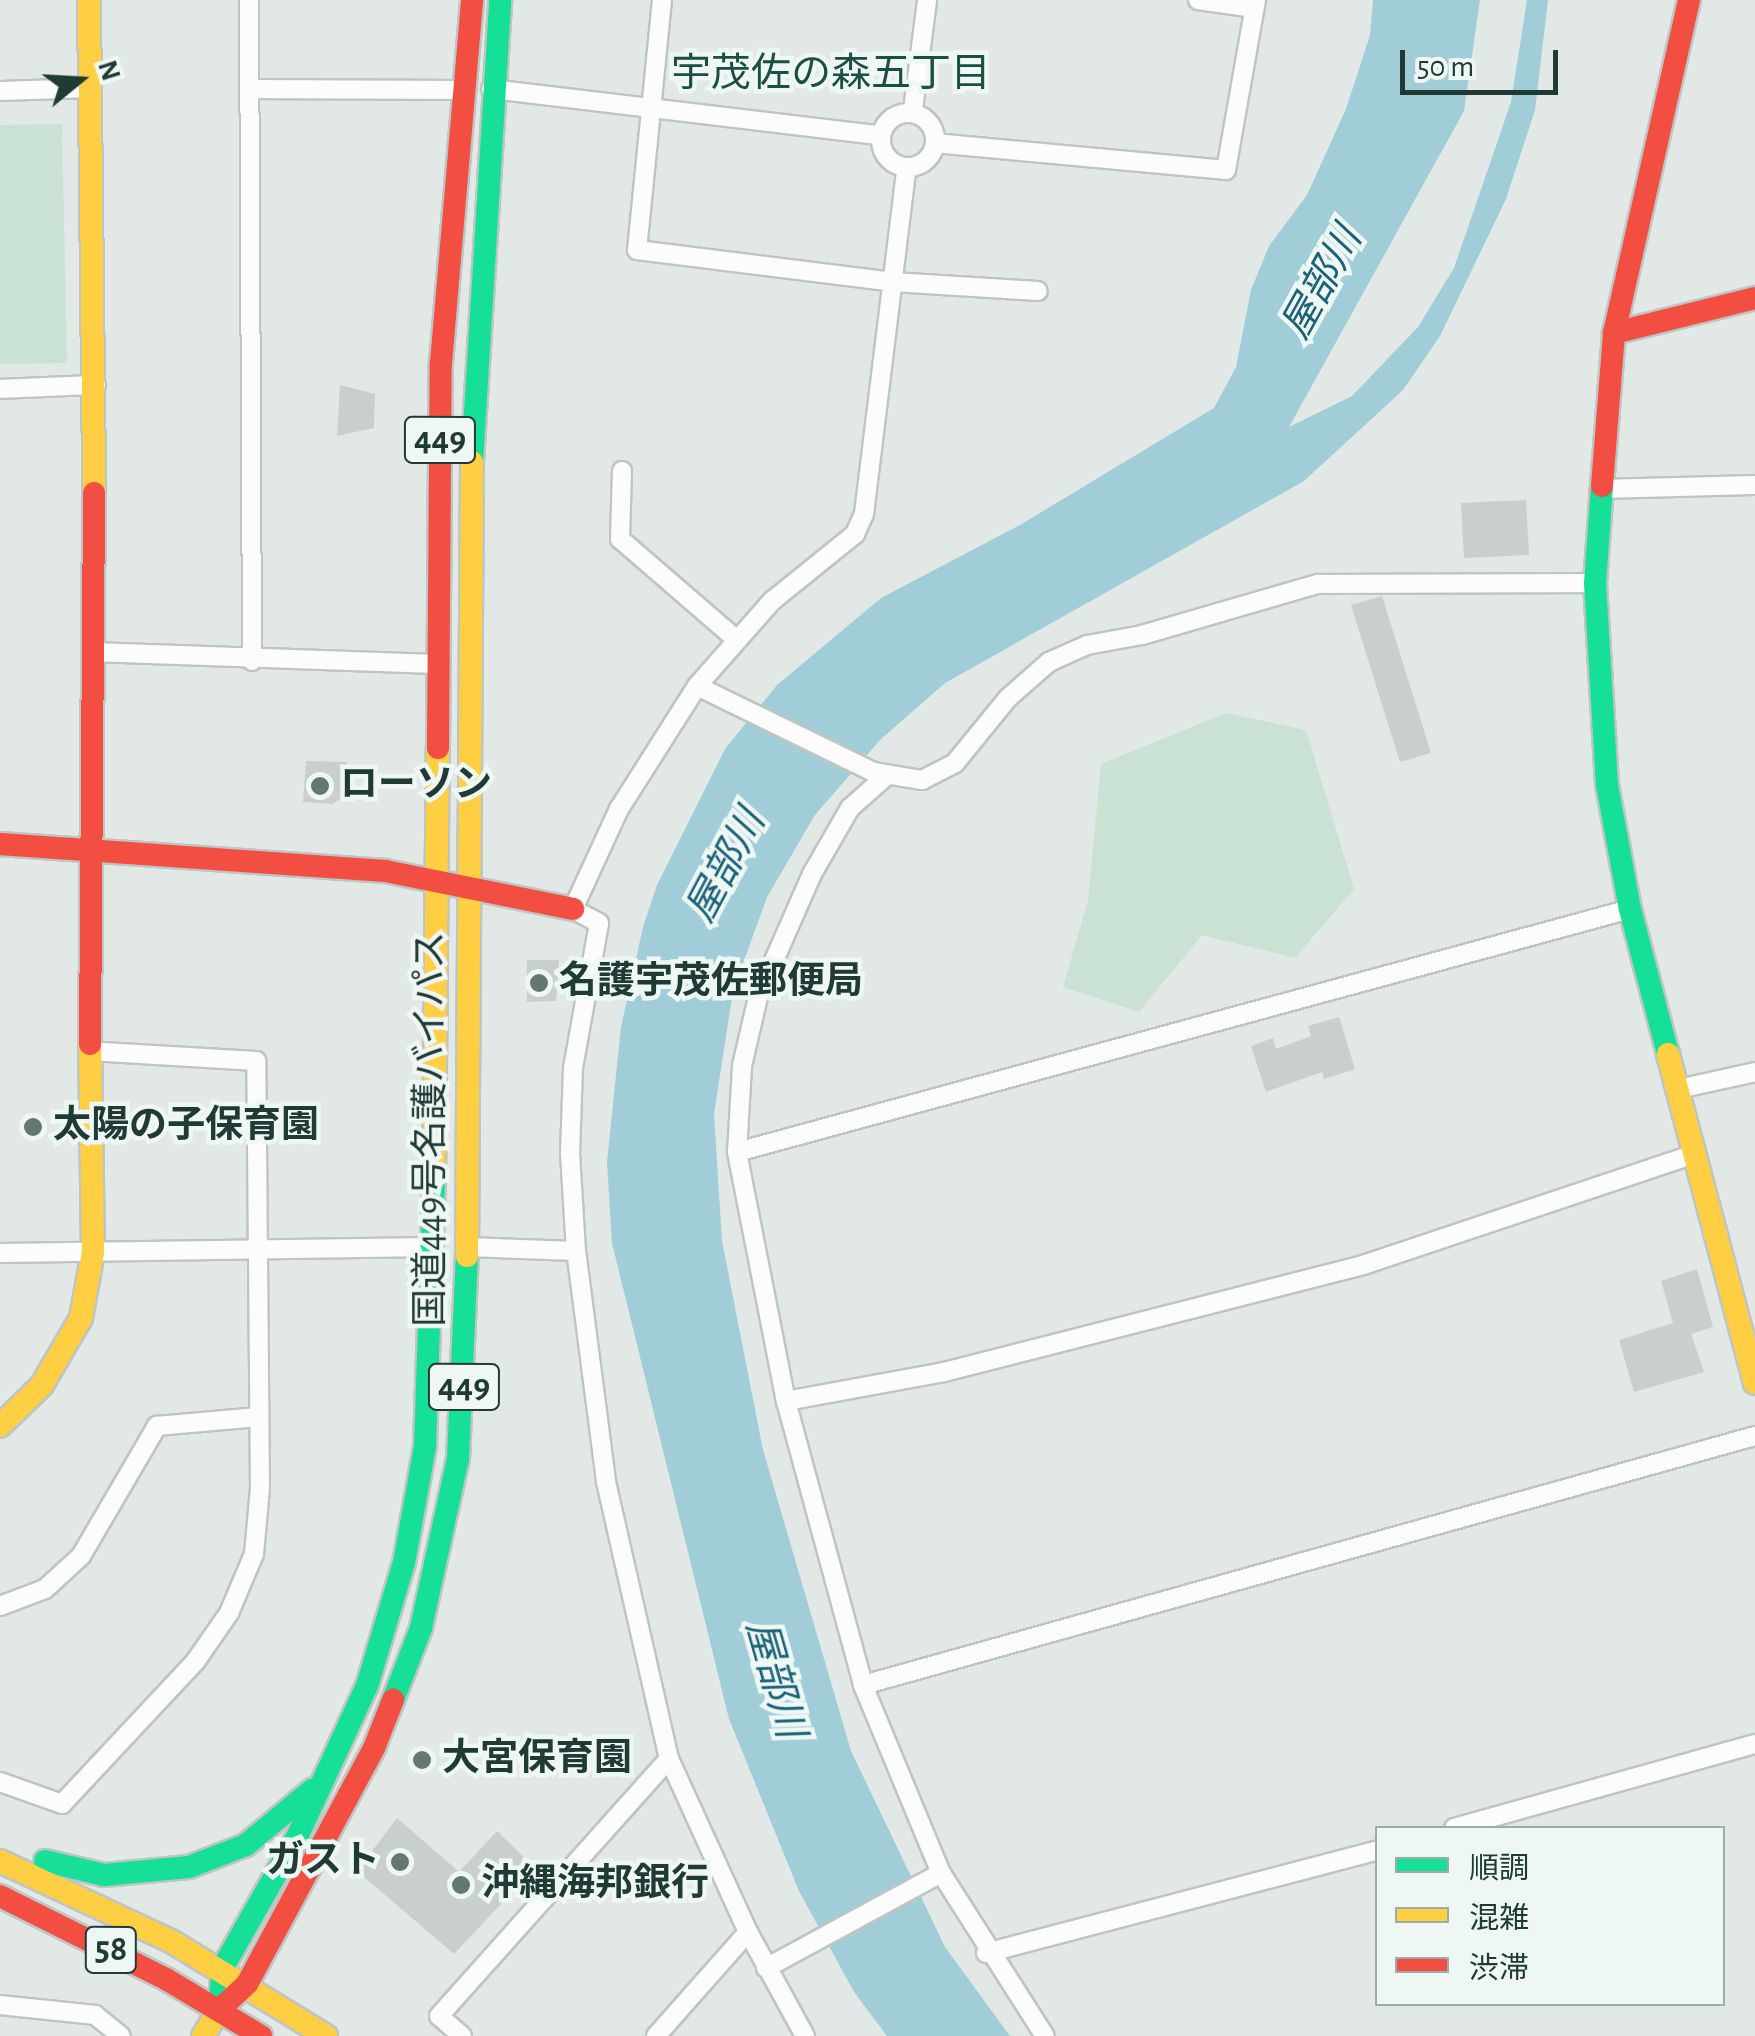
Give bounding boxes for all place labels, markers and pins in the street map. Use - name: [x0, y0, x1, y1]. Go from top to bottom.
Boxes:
- place label: ローソン: [340, 763, 492, 809]
- marker: ローソン: [309, 775, 331, 797]
- place label: 名護宇茂佐郵便局: [559, 960, 863, 1006]
- marker: 名護宇茂佐郵便局: [528, 972, 550, 994]
- place label: 太陽の子保育園: [53, 1104, 319, 1150]
- marker: 太陽の子保育園: [22, 1116, 44, 1138]
- place label: 大宮保育園: [442, 1737, 632, 1783]
- marker: 大宮保育園: [411, 1749, 433, 1771]
- place label: ガスト: [266, 1839, 380, 1885]
- marker: ガスト: [389, 1851, 411, 1873]
- place label: 沖縄海邦銀行: [481, 1862, 709, 1908]
- marker: 沖縄海邦銀行: [450, 1874, 472, 1896]

